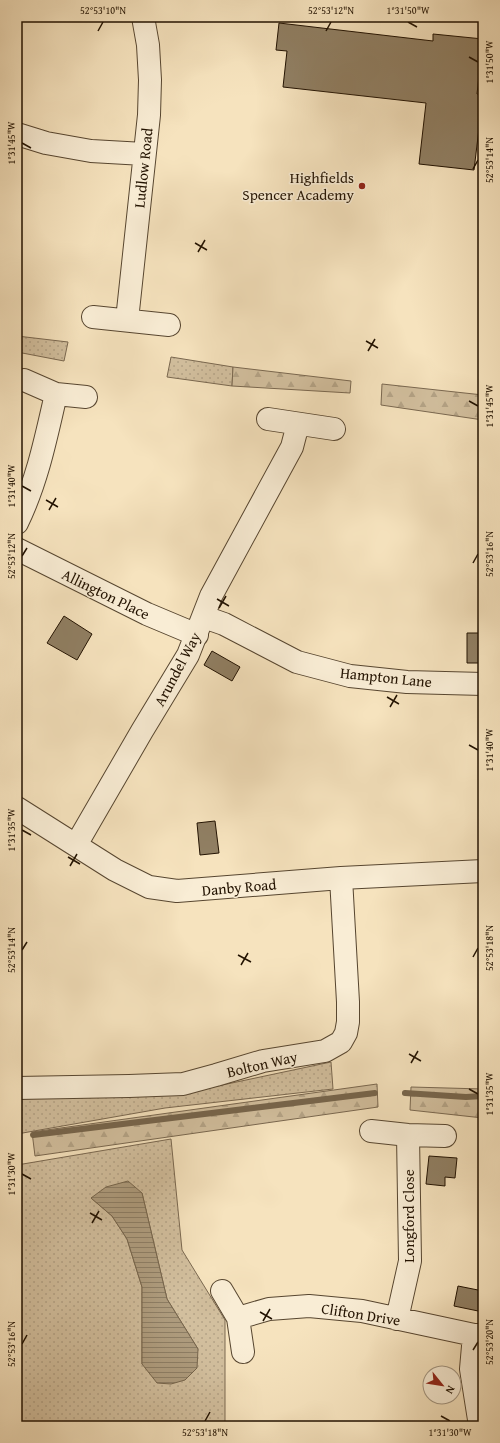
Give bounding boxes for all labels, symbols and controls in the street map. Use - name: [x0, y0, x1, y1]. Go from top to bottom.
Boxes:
- text: 52°53'10"N: [80, 3, 126, 18]
- text: 52°53'12"N: [308, 3, 354, 18]
- text: 1°31'50"W: [386, 3, 430, 18]
- text: 1°31'50"W: [482, 40, 497, 84]
- text: 1°31'45"W: [4, 121, 19, 165]
- street label: Ludlow Road: [128, 127, 158, 209]
- text: 52°53'14"N: [482, 137, 497, 183]
- place label: Highfields Spencer Academy: [242, 167, 355, 205]
- marker: Highfields Spencer Academy: [357, 181, 367, 191]
- text: 1°31'45"W: [482, 384, 497, 428]
- text: 1°31'40"W: [4, 464, 19, 508]
- text: 52°53'16"N: [482, 531, 497, 577]
- text: 52°53'12"N: [4, 533, 19, 579]
- street label: Allington Place: [59, 564, 153, 624]
- street label: Arundel Way: [149, 628, 206, 710]
- street label: Hampton Lane: [339, 662, 433, 692]
- text: 1°31'40"W: [482, 728, 497, 772]
- text: 1°31'35"W: [4, 808, 19, 852]
- street label: Danby Road: [201, 873, 277, 901]
- text: 52°53'18"N: [482, 925, 497, 971]
- text: 52°53'14"N: [4, 927, 19, 973]
- street label: Bolton Way: [225, 1046, 300, 1082]
- text: 1°31'35"W: [482, 1072, 497, 1116]
- text: 1°31'30"W: [4, 1152, 19, 1196]
- street label: Longford Close: [398, 1169, 419, 1263]
- street label: Clifton Drive: [320, 1297, 402, 1331]
- text: 52°53'20"N: [482, 1319, 497, 1365]
- text: 52°53'16"N: [4, 1321, 19, 1367]
- north arrow: [422, 1365, 462, 1405]
- text: N: [442, 1383, 459, 1398]
- text: 52°53'18"N: [182, 1425, 228, 1440]
- text: 1°31'30"W: [428, 1425, 472, 1440]

